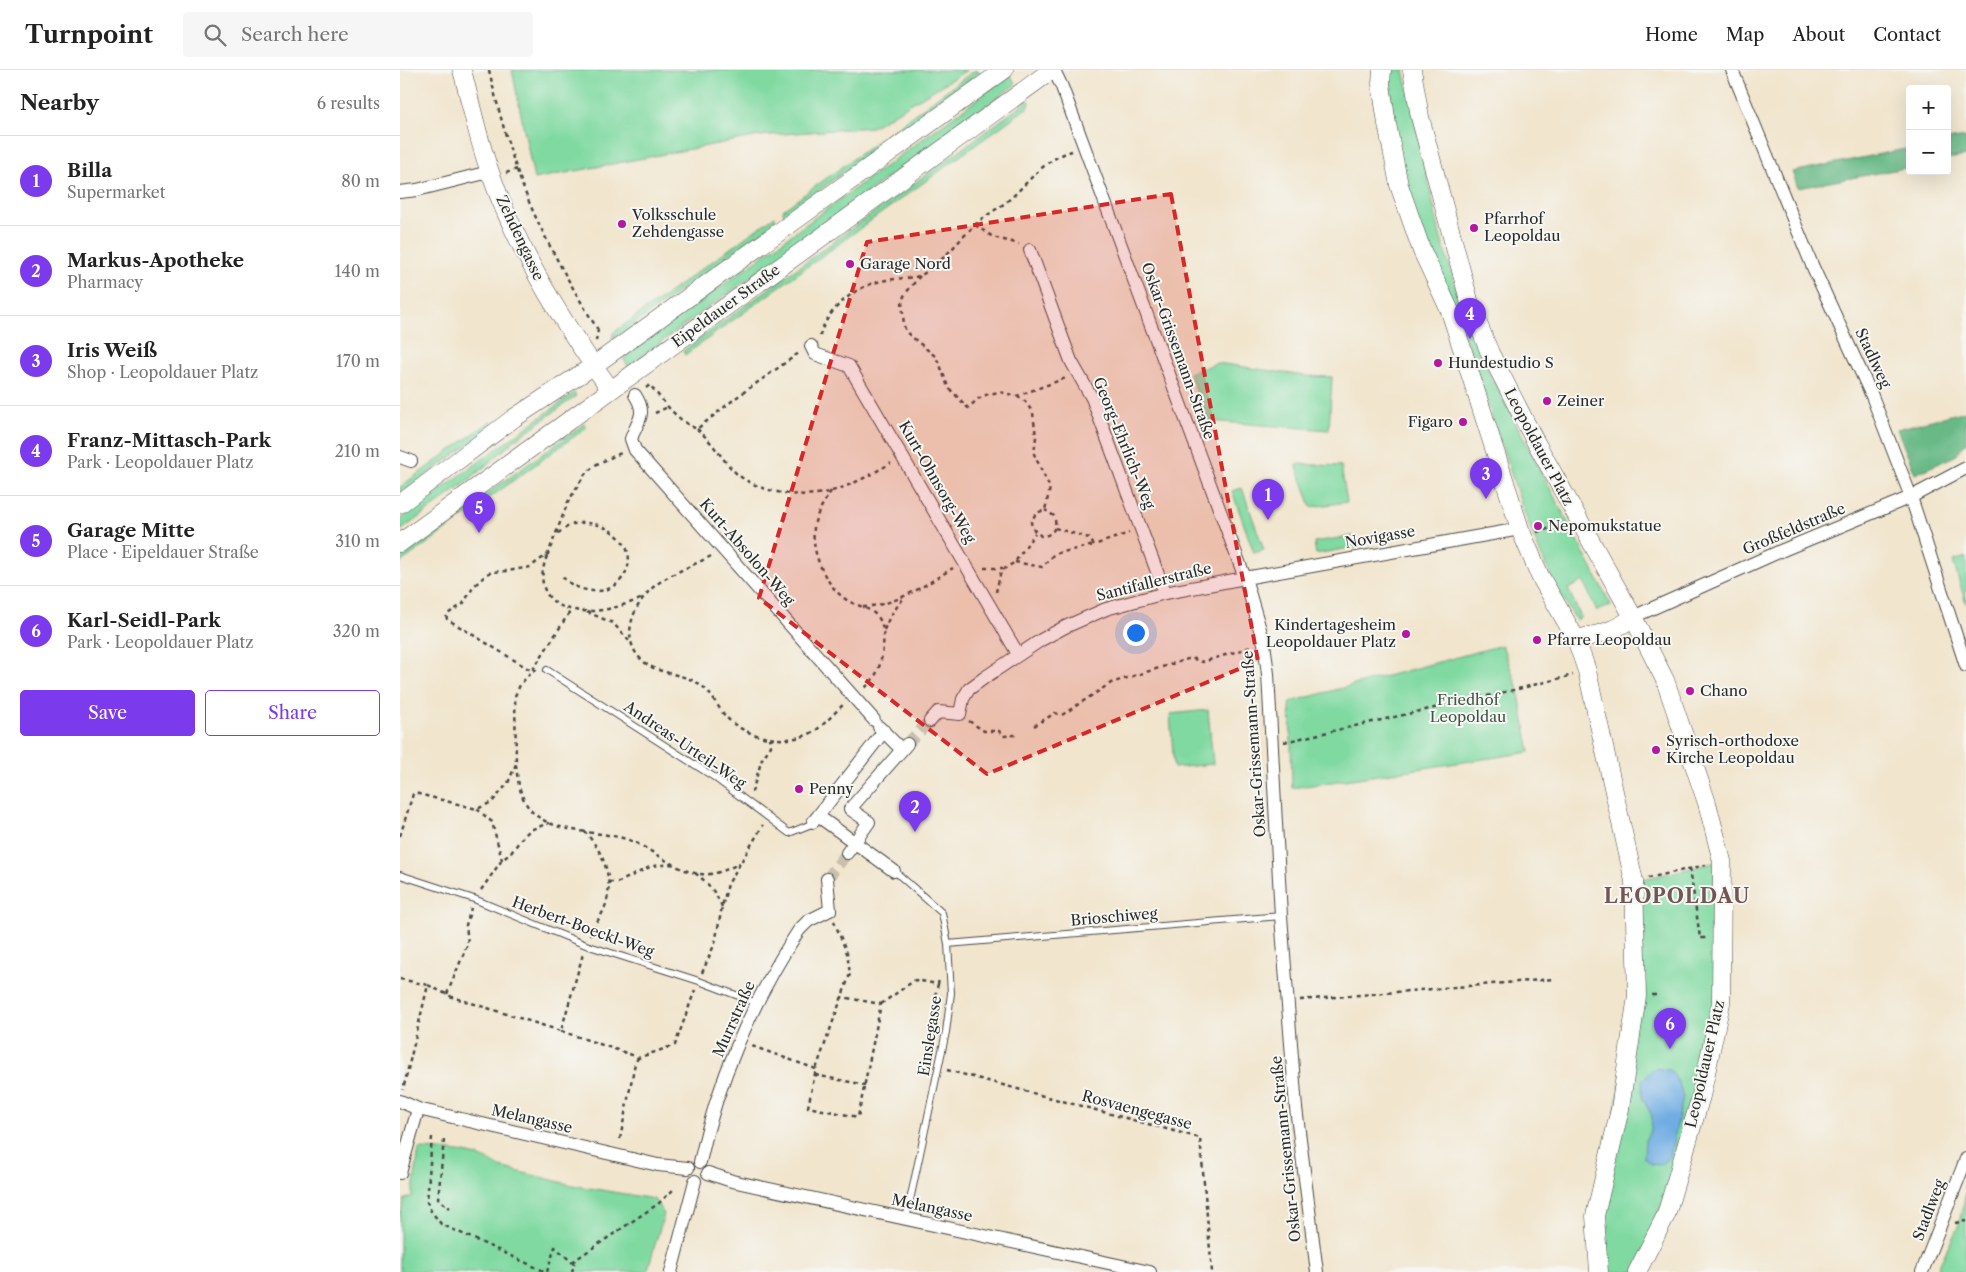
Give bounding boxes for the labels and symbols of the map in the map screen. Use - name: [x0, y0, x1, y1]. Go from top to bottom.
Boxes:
- street label: Zehdengasse: [492, 192, 549, 284]
- place label: Volksschule Zehdengasse: [631, 205, 724, 241]
- place label: Pfarrhof Leopoldau: [1484, 209, 1561, 245]
- marker: Volksschule Zehdengasse: [616, 218, 628, 230]
- marker: Pfarrhof Leopoldau: [1468, 222, 1480, 234]
- place label: Garage Nord: [860, 254, 951, 273]
- marker: Garage Nord: [844, 258, 856, 270]
- street label: Eipeldauer Straße: [668, 260, 783, 351]
- street label: Oskar-Grissemann-Straße: [1138, 260, 1219, 442]
- pin: 4: [1454, 298, 1486, 339]
- street label: Stadlweg: [1851, 325, 1896, 391]
- place label: Hundestudio S: [1448, 353, 1554, 372]
- marker: Hundestudio S: [1432, 357, 1444, 369]
- street label: Georg-Ehrlich-Weg: [1089, 374, 1160, 512]
- street label: Leopoldauer Platz: [1500, 385, 1579, 509]
- place label: Zeiner: [1557, 391, 1605, 410]
- marker: Zeiner: [1541, 395, 1553, 407]
- place label: Figaro: [1408, 412, 1453, 431]
- marker: Figaro: [1457, 416, 1469, 428]
- street label: Kurt-Ohnsorg-Weg: [895, 417, 980, 546]
- pin: 3: [1470, 458, 1502, 499]
- pin: 1: [1252, 479, 1284, 520]
- pin: 5: [463, 492, 495, 533]
- street label: Kurt-Absolon-Weg: [696, 494, 799, 609]
- street label: Großfeldstraße: [1740, 498, 1848, 559]
- place label: Nepomukstatue: [1548, 516, 1661, 535]
- marker: Nepomukstatue: [1532, 520, 1544, 532]
- street label: Novigasse: [1343, 521, 1416, 552]
- street label: Santifallerstraße: [1094, 558, 1213, 605]
- place label: Kindertagesheim Leopoldauer Platz: [1266, 615, 1396, 651]
- your location: [1123, 620, 1149, 646]
- marker: Kindertagesheim Leopoldauer Platz: [1400, 628, 1412, 640]
- place label: Pfarre Leopoldau: [1547, 630, 1672, 649]
- marker: Pfarre Leopoldau: [1531, 634, 1543, 646]
- street label: Oskar-Grissemann-Straße: [1237, 650, 1270, 838]
- place label: Chano: [1700, 681, 1747, 700]
- marker: Chano: [1684, 685, 1696, 697]
- park label: Friedhof Leopoldau: [1430, 690, 1506, 726]
- street label: Andreas-Urteil-Weg: [620, 696, 750, 793]
- place label: Syrisch-orthodoxe Kirche Leopoldau: [1666, 731, 1799, 767]
- marker: Syrisch-orthodoxe Kirche Leopoldau: [1650, 744, 1662, 756]
- place label: Penny: [809, 779, 854, 798]
- marker: Penny: [793, 783, 805, 795]
- pin: 2: [899, 791, 931, 832]
- district label: LEOPOLDAU: [1604, 884, 1750, 908]
- street label: Herbert-Boeckl-Weg: [510, 892, 657, 961]
- street label: Brioschiweg: [1070, 903, 1158, 930]
- street label: Murrstraße: [708, 978, 759, 1060]
- street label: Einslegasse: [914, 994, 945, 1077]
- street label: Leopoldauer Platz: [1681, 998, 1728, 1130]
- pin: 6: [1654, 1008, 1686, 1049]
- street label: Oskar-Grissemann-Straße: [1266, 1055, 1305, 1243]
- street label: Rosvaengegasse: [1080, 1086, 1194, 1133]
- street label: Melangasse: [490, 1100, 574, 1137]
- street label: Stadlweg: [1908, 1176, 1949, 1243]
- street label: Melangasse: [890, 1190, 974, 1225]

